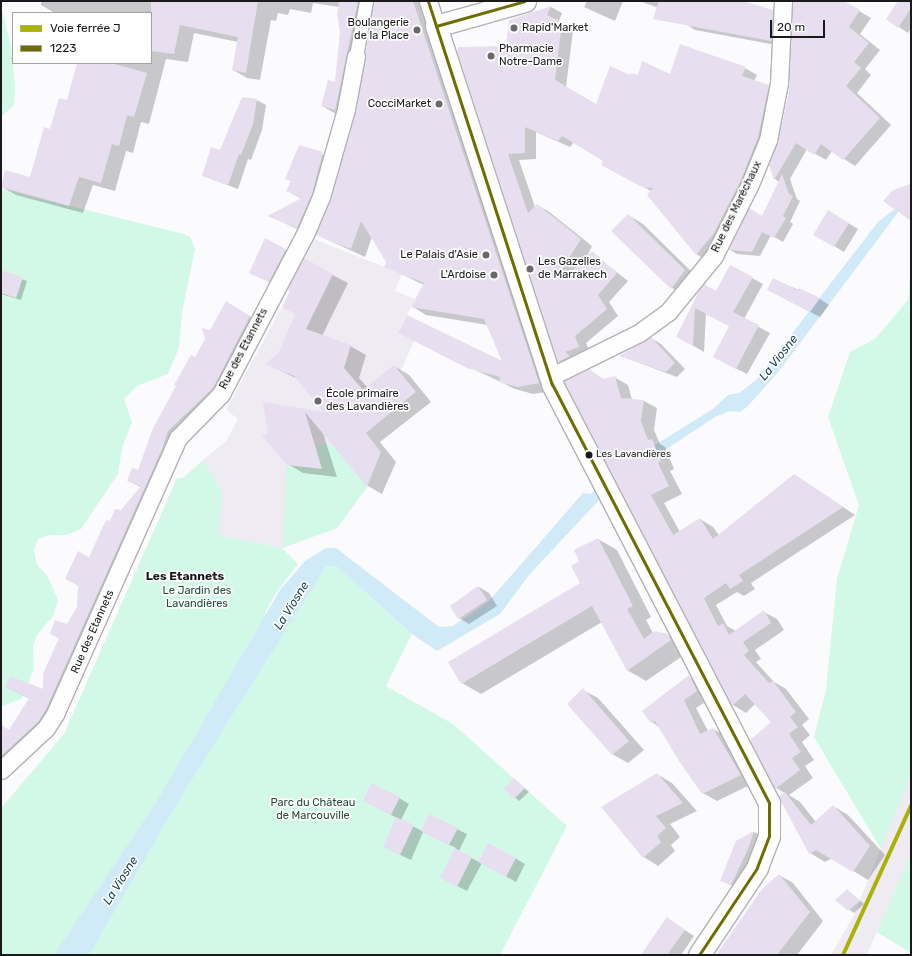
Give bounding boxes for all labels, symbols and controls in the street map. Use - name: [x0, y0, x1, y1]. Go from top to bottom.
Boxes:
- legend: [12, 12, 152, 64]
- scale bar: [772, 12, 827, 38]
- place label: Boulangerie de la Place: [348, 17, 409, 43]
- text: 20 m: [777, 20, 805, 34]
- text: Voie ferrée J: [50, 21, 121, 35]
- place label: Rapid'Market: [522, 21, 588, 35]
- marker: Rapid'Market: [509, 23, 519, 33]
- marker: Boulangerie de la Place: [412, 25, 422, 35]
- text: 1223: [50, 41, 76, 55]
- place label: Pharmacie Notre-Dame: [499, 43, 562, 69]
- marker: Pharmacie Notre-Dame: [486, 51, 496, 61]
- place label: CocciMarket: [368, 97, 431, 111]
- marker: CocciMarket: [434, 99, 444, 109]
- street label: Rue des Maréchaux: [709, 159, 765, 255]
- place label: Le Palais d'Asie: [400, 248, 478, 262]
- marker: Le Palais d'Asie: [481, 250, 491, 260]
- place label: Les Gazelles de Marrakech: [538, 256, 607, 282]
- marker: Les Gazelles de Marrakech: [525, 264, 535, 274]
- place label: L'Ardoise: [441, 268, 486, 282]
- marker: L'Ardoise: [489, 270, 499, 280]
- street label: Rue des Etannets: [217, 306, 271, 392]
- water label: La Viosne: [757, 332, 801, 384]
- place label: École primaire des Lavandières: [326, 388, 409, 414]
- marker: École primaire des Lavandières: [313, 396, 323, 406]
- place label: Les Lavandières: [596, 449, 671, 461]
- marker: Les Lavandières: [584, 450, 594, 460]
- district label: Les Etannets: [146, 570, 224, 584]
- water label: La Viosne: [271, 579, 313, 633]
- park label: Le Jardin des Lavandières: [163, 585, 231, 611]
- street label: Rue des Etannets: [69, 588, 117, 676]
- park label: Parc du Château de Marcouville: [271, 797, 355, 823]
- water label: La Viosne: [100, 854, 142, 908]

